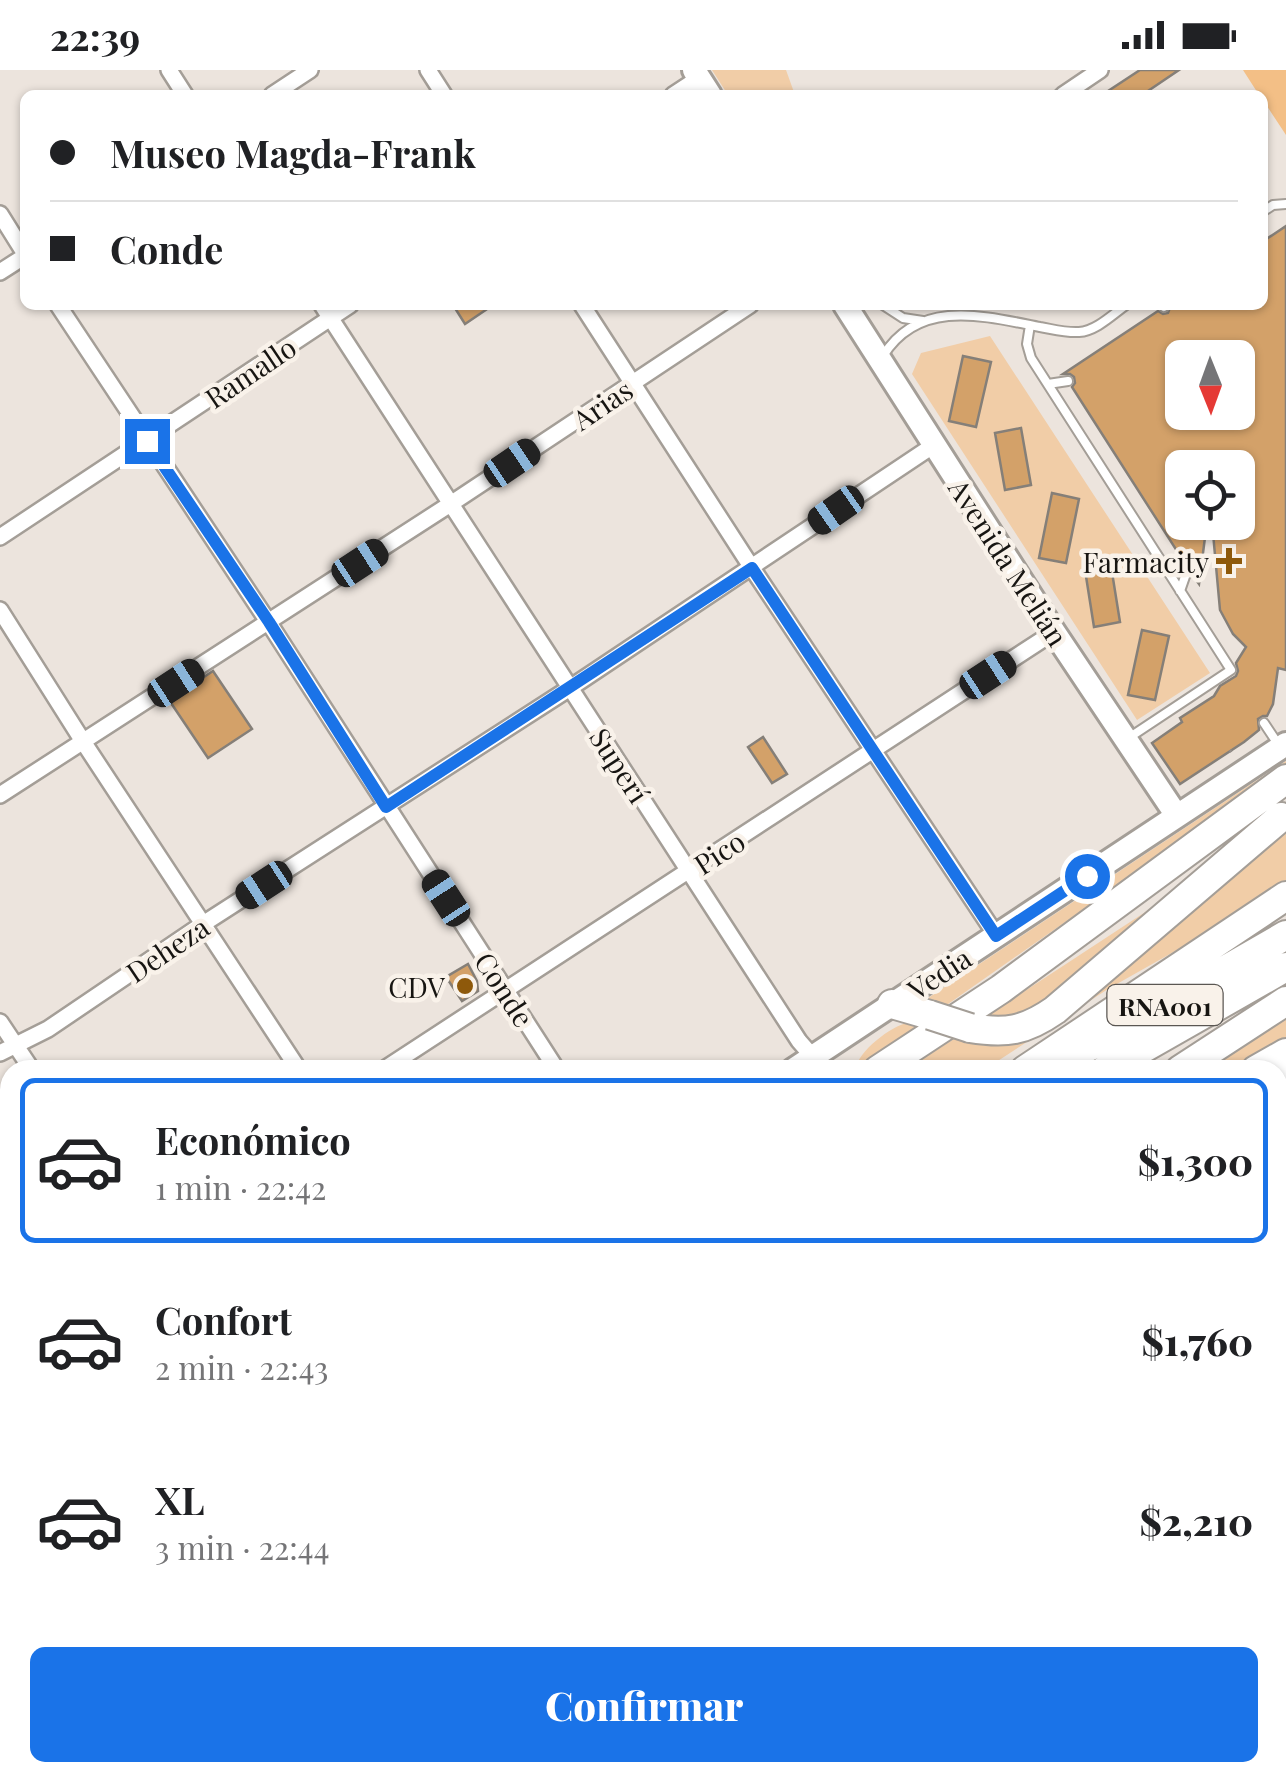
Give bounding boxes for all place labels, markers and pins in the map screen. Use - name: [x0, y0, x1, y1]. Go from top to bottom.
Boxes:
- place label: Farmacity: [1082, 543, 1209, 580]
- marker: Farmacity: [1218, 550, 1240, 572]
- place label: CDV: [388, 968, 445, 1005]
- marker: CDV: [454, 975, 476, 997]

